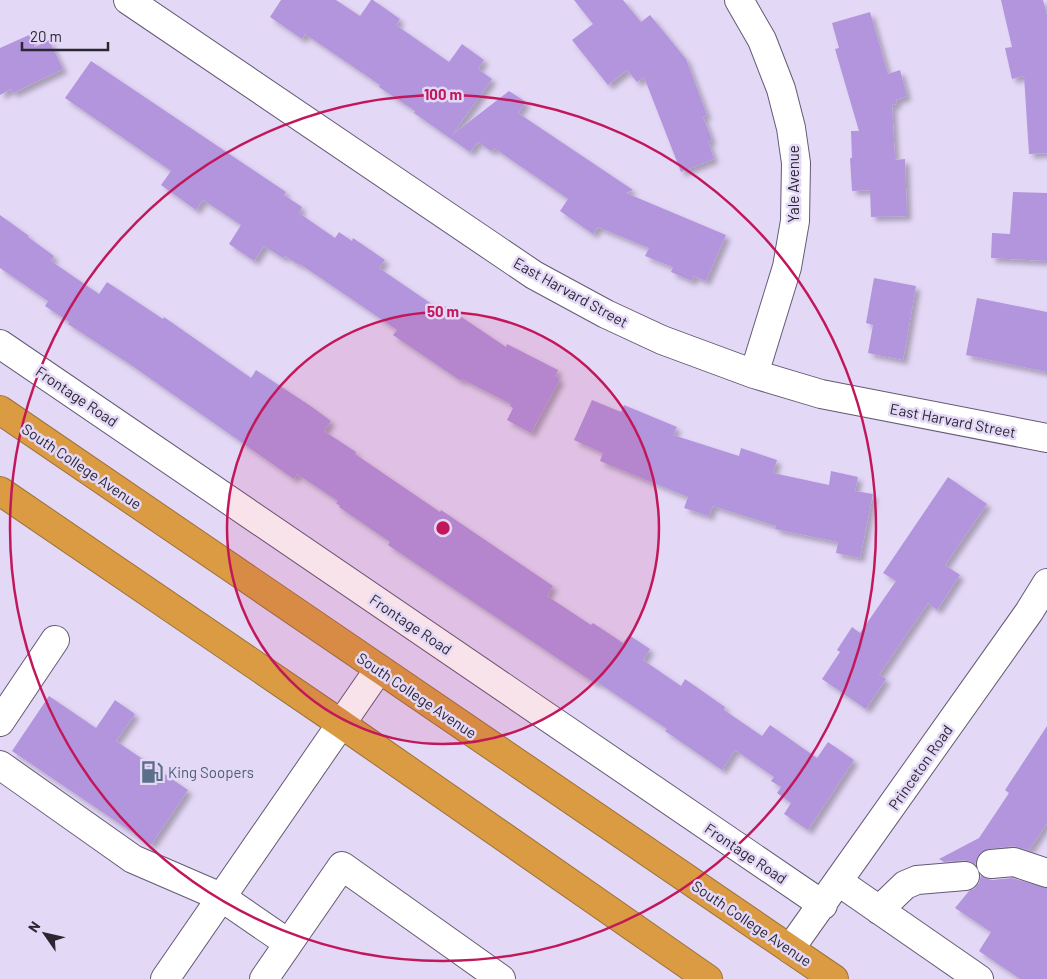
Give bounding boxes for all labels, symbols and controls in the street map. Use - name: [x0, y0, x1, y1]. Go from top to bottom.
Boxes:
- scale bar: [22, 20, 109, 52]
- text: 20 m: [30, 27, 62, 45]
- text: 100 m: [424, 85, 462, 103]
- street label: Yale Avenue: [784, 145, 802, 223]
- street label: East Harvard Street: [511, 253, 631, 331]
- text: 50 m: [427, 302, 459, 320]
- street label: Frontage Road: [32, 362, 122, 430]
- street label: East Harvard Street: [889, 399, 1017, 441]
- street label: South College Avenue: [19, 419, 145, 513]
- centre of rings: [434, 519, 452, 537]
- street label: Frontage Road: [366, 590, 456, 658]
- street label: South College Avenue: [354, 648, 480, 742]
- street label: Princeton Road: [884, 721, 956, 813]
- fuel station icon: King Soopers: [139, 759, 165, 785]
- place label: King Soopers: [168, 763, 254, 781]
- street label: Frontage Road: [701, 819, 791, 887]
- street label: South College Avenue: [689, 876, 815, 970]
- north arrow: [20, 909, 70, 959]
- text: N: [24, 918, 43, 935]

